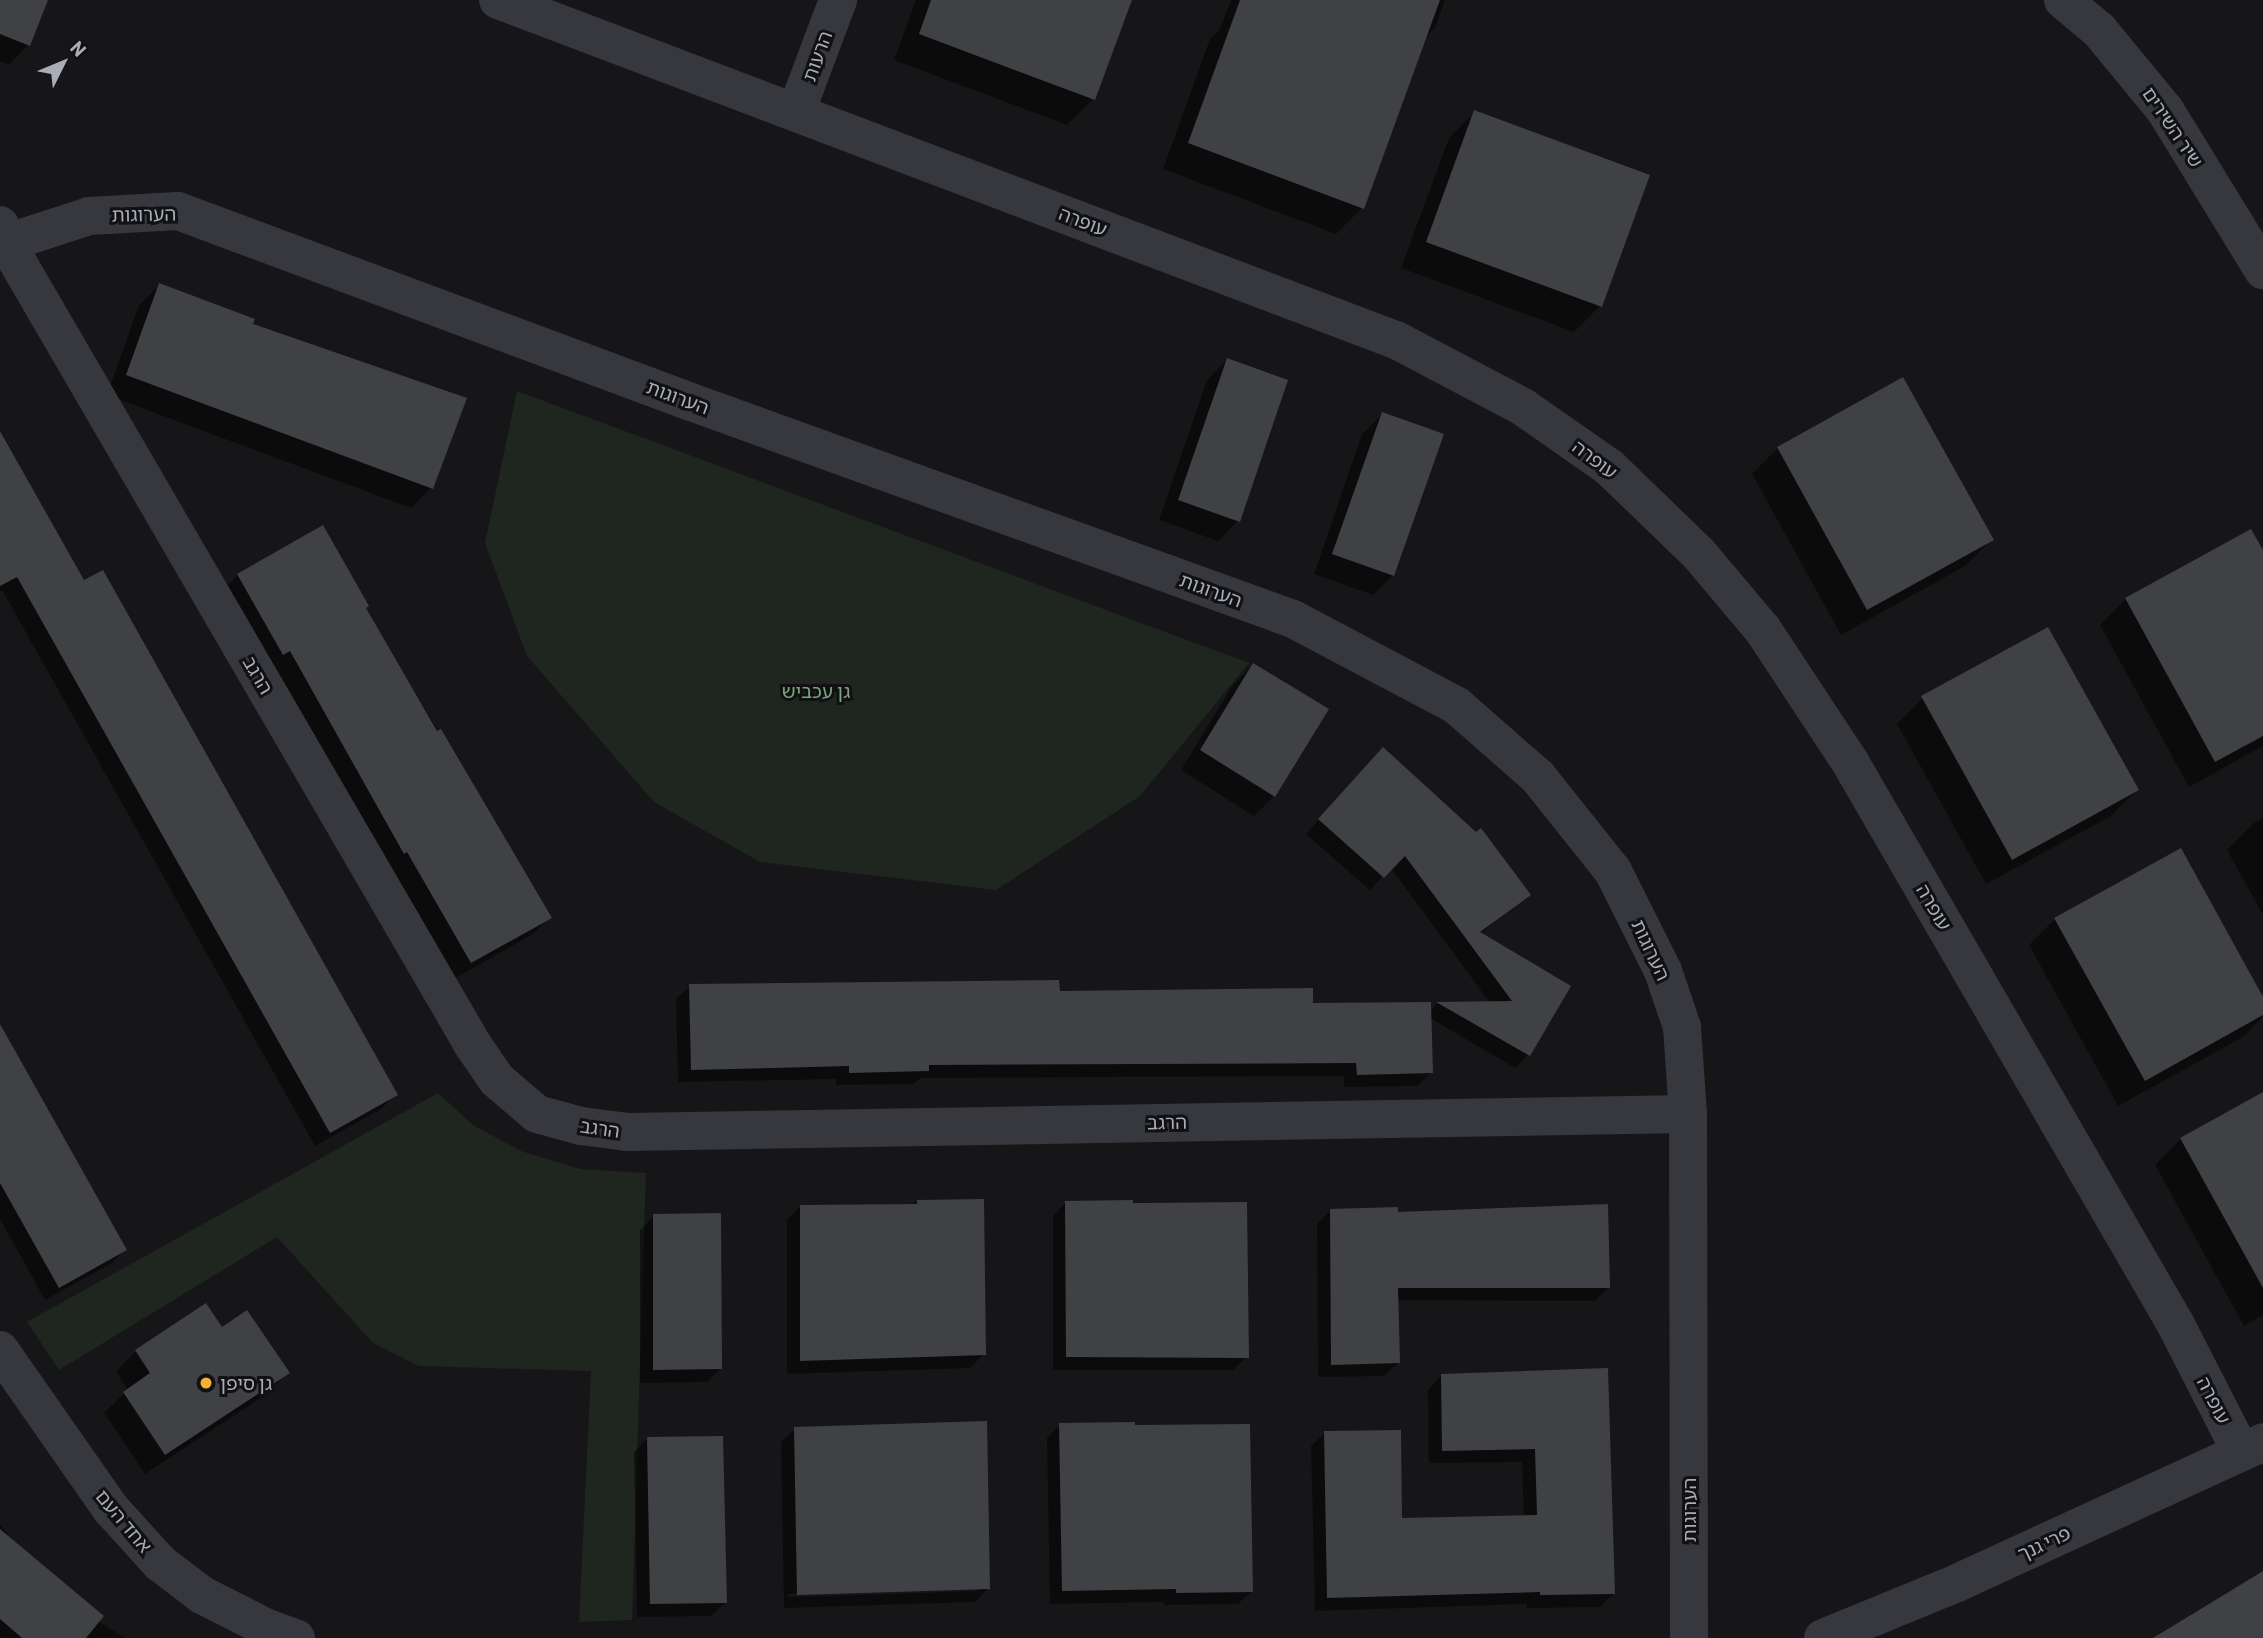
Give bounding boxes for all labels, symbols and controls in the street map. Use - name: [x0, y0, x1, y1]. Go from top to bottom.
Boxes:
- north arrow: [28, 28, 98, 98]
- street label: הרעות: [797, 28, 837, 84]
- text: N: [66, 36, 91, 61]
- street label: שיר השירים: [2138, 83, 2208, 171]
- street label: עופרה: [1056, 201, 1110, 241]
- street label: הערוגות: [111, 202, 177, 226]
- street label: הערוגות: [644, 375, 712, 419]
- street label: עופרה: [1568, 435, 1622, 483]
- street label: הערוגות: [1177, 568, 1245, 612]
- street label: הרגב: [238, 652, 278, 698]
- park label: גן עכביש: [782, 680, 850, 702]
- street label: עופרה: [1912, 880, 1956, 934]
- street label: הערוגות: [1627, 916, 1675, 984]
- street label: הרגב: [1147, 1110, 1187, 1134]
- street label: הרגב: [579, 1114, 621, 1142]
- place label: גן סיפן: [220, 1372, 272, 1394]
- street label: עופרה: [2193, 1373, 2235, 1427]
- marker: גן סיפן: [198, 1375, 214, 1391]
- street label: הערוגות: [1678, 1478, 1700, 1542]
- street label: אחד העם: [91, 1485, 157, 1557]
- street label: פרי גנך: [2014, 1521, 2074, 1565]

